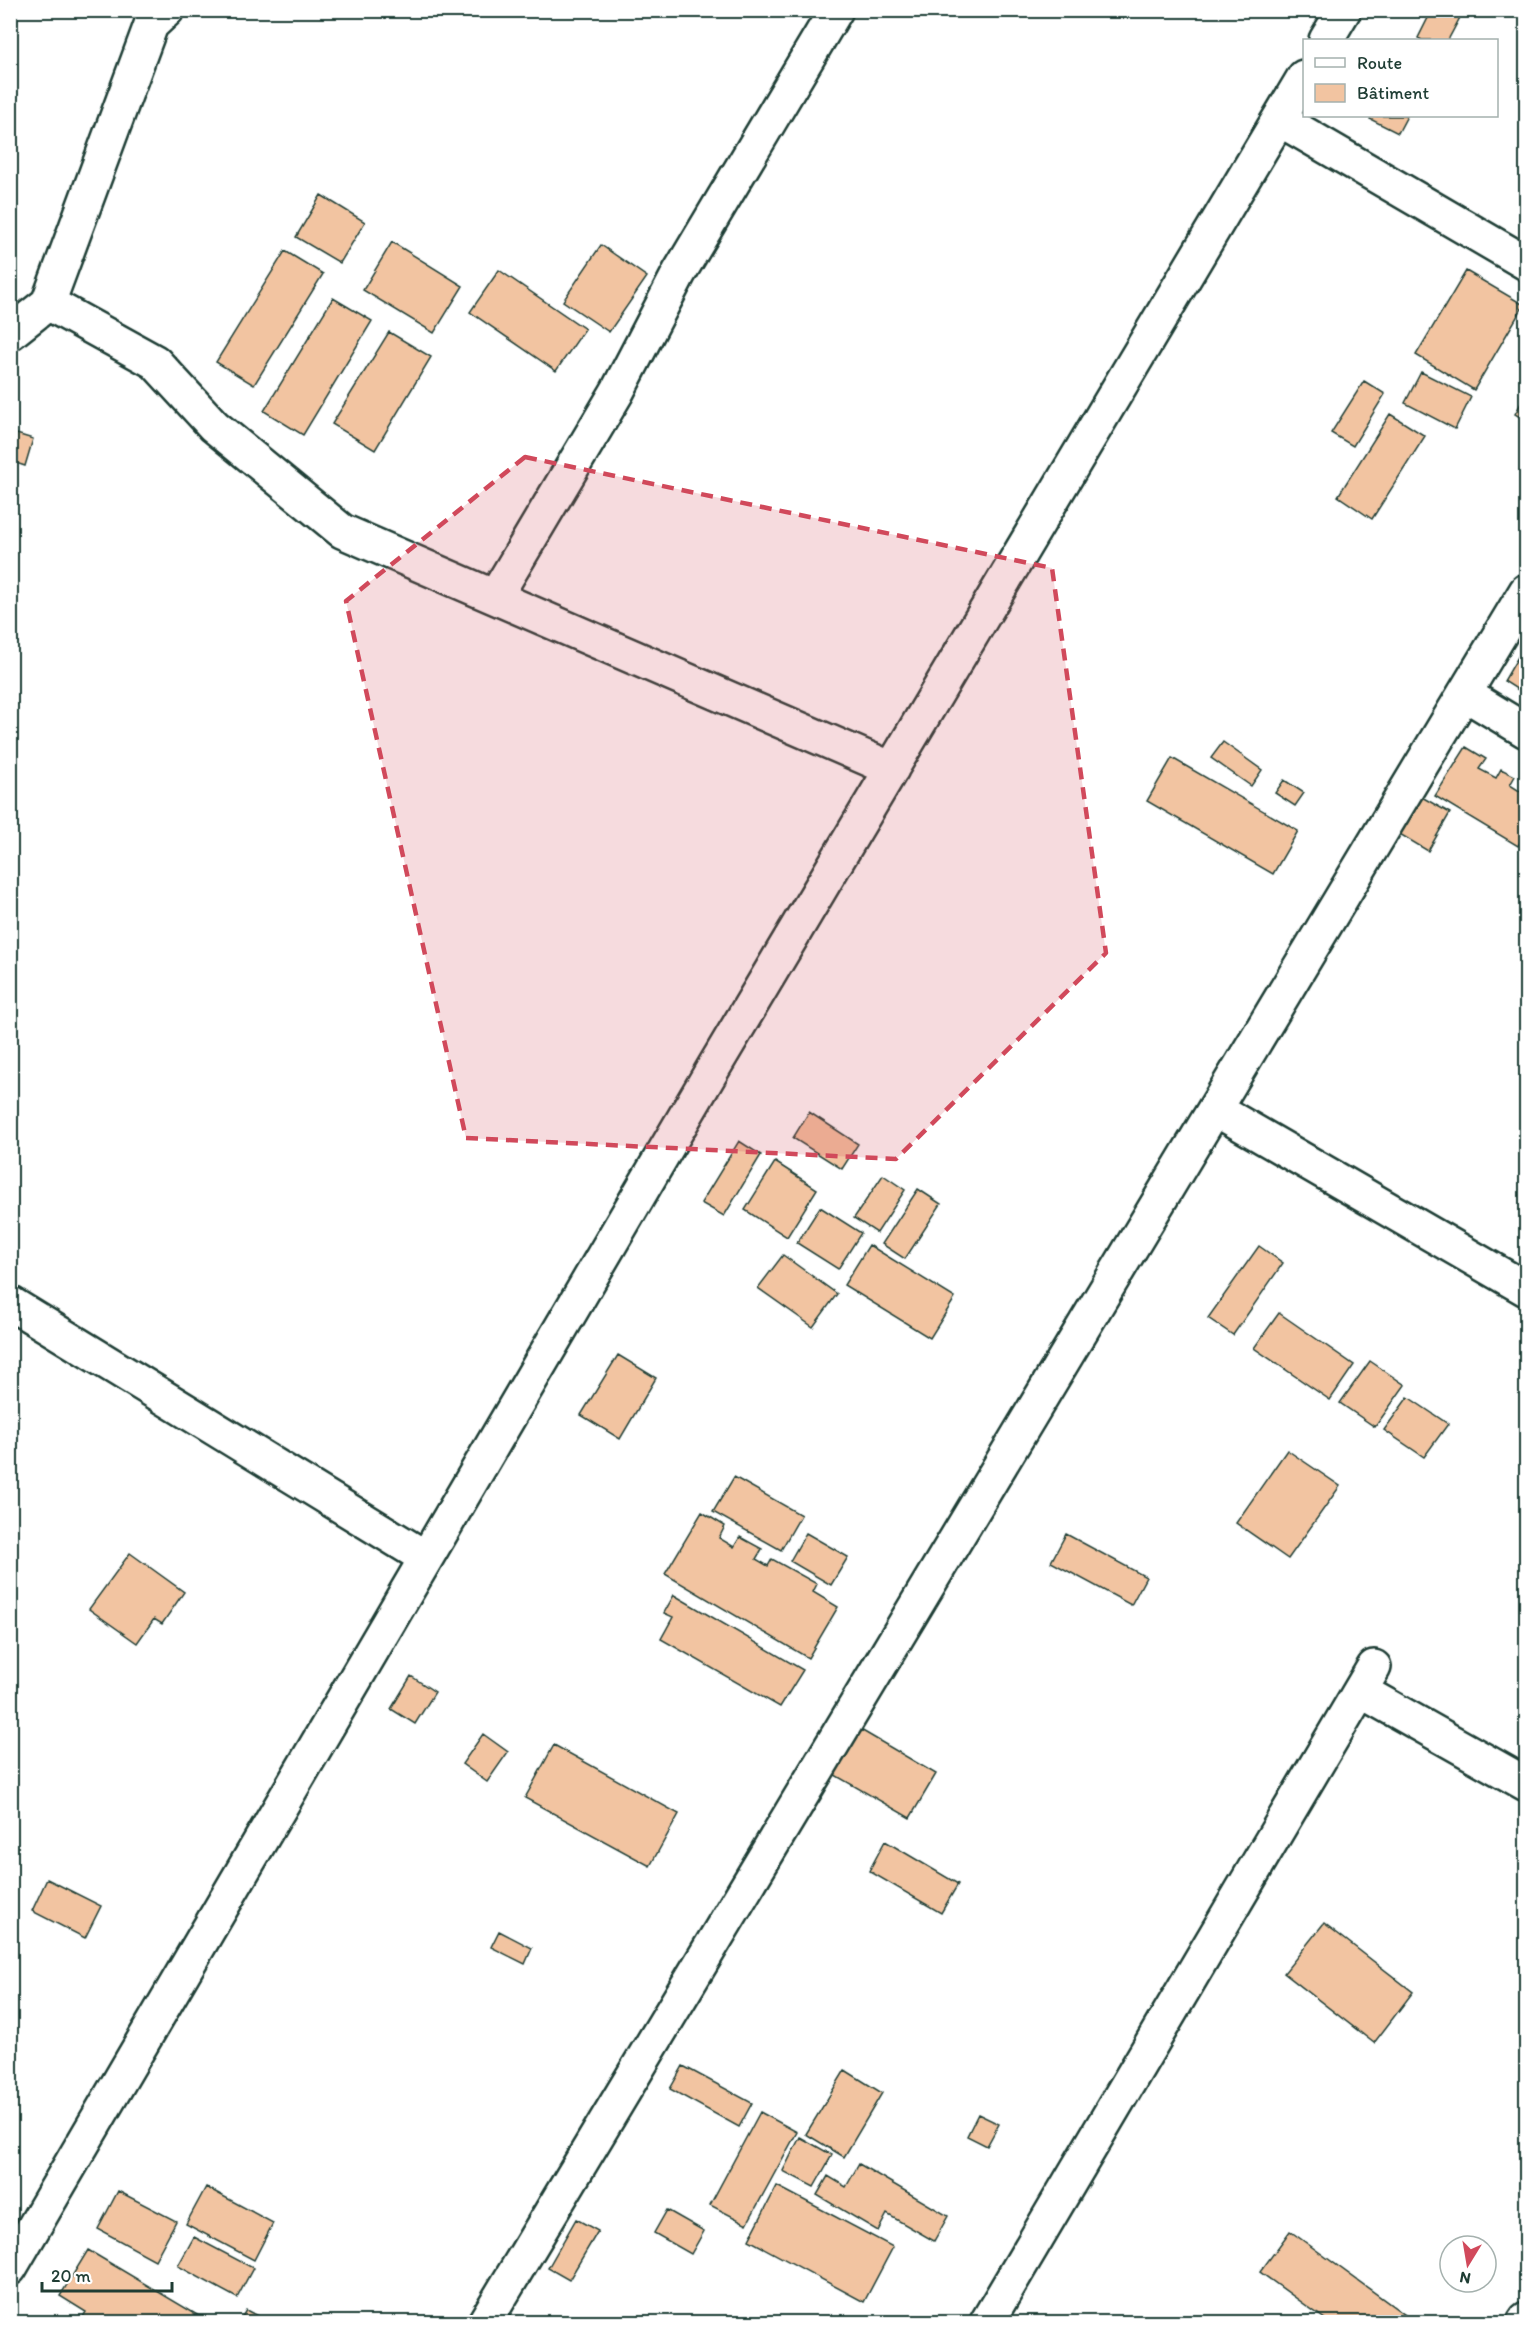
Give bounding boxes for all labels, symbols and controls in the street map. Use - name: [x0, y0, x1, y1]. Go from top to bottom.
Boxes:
- legend: [1303, 39, 1498, 117]
- text: Route: [1357, 52, 1402, 74]
- text: Bâtiment: [1357, 82, 1430, 104]
- north arrow: [1438, 2234, 1498, 2294]
- scale bar: [42, 2255, 172, 2293]
- text: 20 m: [51, 2265, 91, 2287]
- text: N: [1458, 2268, 1472, 2289]

